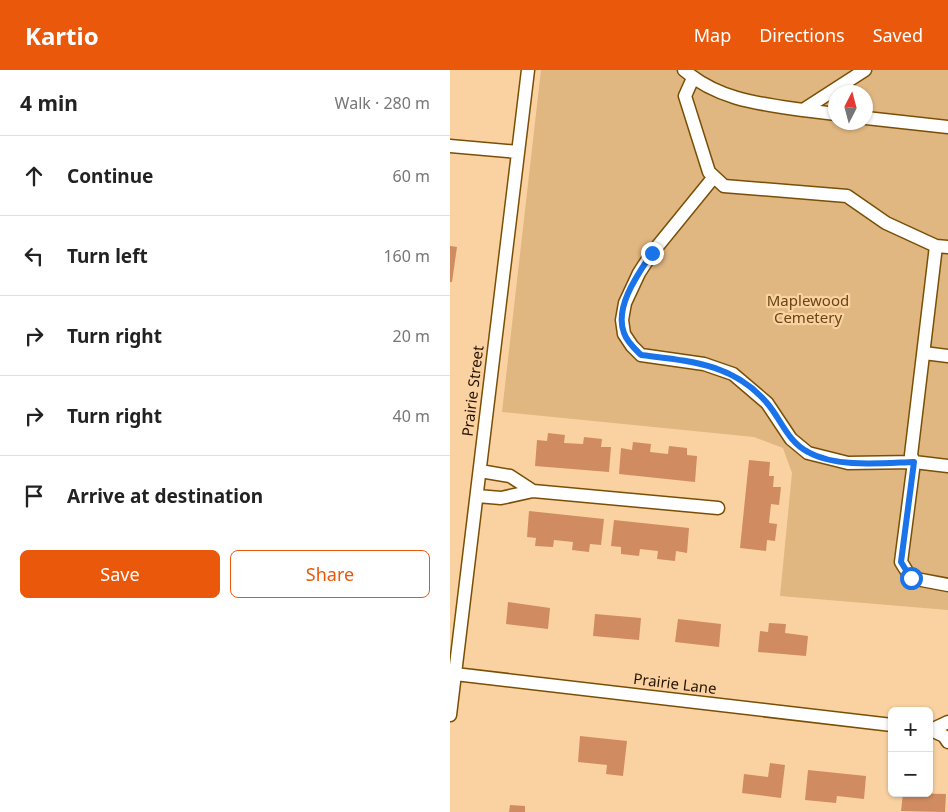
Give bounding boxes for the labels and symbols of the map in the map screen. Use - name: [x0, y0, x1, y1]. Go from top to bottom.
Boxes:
- north arrow: [828, 85, 873, 130]
- route end: [641, 242, 664, 265]
- park label: Maplewood Cemetery: [767, 290, 849, 327]
- street label: Prairie Street: [457, 344, 488, 438]
- route start: [900, 567, 923, 590]
- street label: Prairie Lane: [632, 668, 718, 698]

